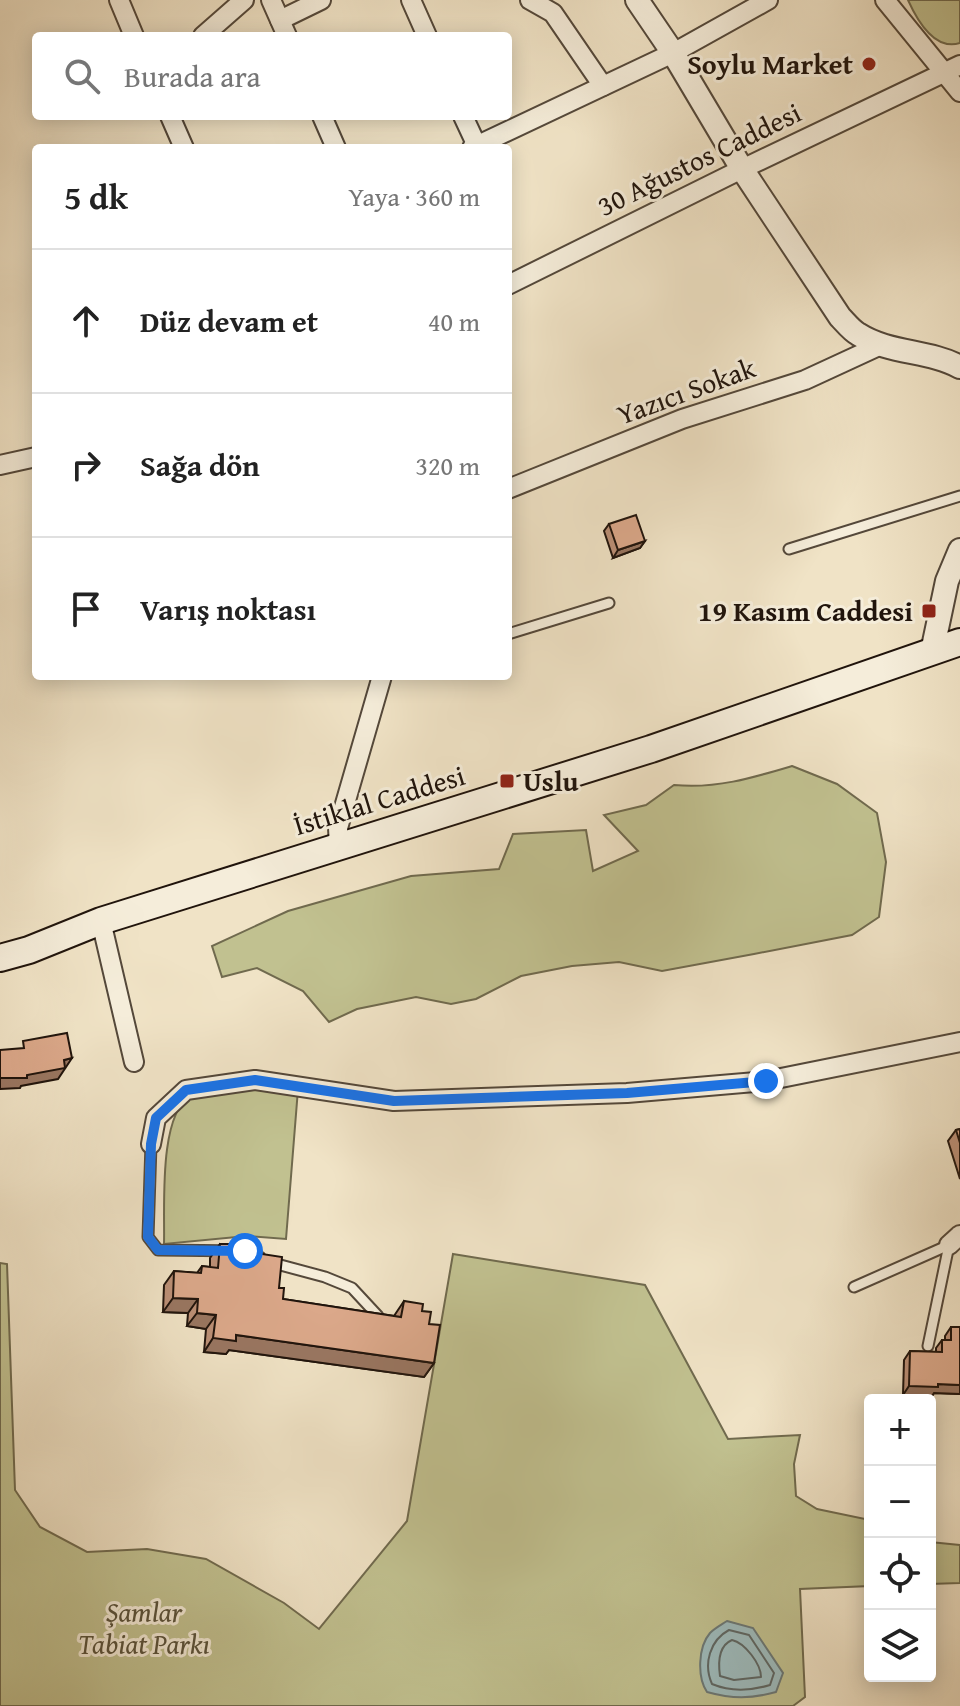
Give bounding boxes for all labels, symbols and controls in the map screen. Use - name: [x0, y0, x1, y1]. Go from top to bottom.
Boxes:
- search box: [32, 32, 512, 120]
- place label: Soylu Market: [687, 43, 853, 84]
- icon: search: [60, 54, 104, 98]
- text: Burada ara: [124, 54, 261, 98]
- marker: Soylu Market: [860, 55, 878, 73]
- street label: 30 Ağustos Caddesi: [590, 91, 808, 226]
- text: 5 dk: [64, 172, 128, 221]
- text: Yaya · 360 m: [349, 177, 480, 216]
- icon: ahead: [64, 299, 108, 343]
- text: Düz devam et: [140, 299, 318, 343]
- text: 40 m: [428, 302, 480, 341]
- street label: Yazıcı Sokak: [611, 346, 761, 435]
- icon: right: [64, 443, 108, 487]
- text: Sağa dön: [140, 443, 260, 487]
- text: 320 m: [415, 446, 480, 485]
- icon: arrive: [64, 587, 108, 631]
- text: Varış noktası: [140, 587, 316, 631]
- place label: 19 Kasım Caddesi: [698, 590, 913, 631]
- marker: 19 Kasım Caddesi: [920, 602, 938, 620]
- street label: İstiklal Caddesi: [288, 754, 470, 845]
- place label: Uslu: [523, 760, 579, 801]
- marker: Uslu: [498, 772, 516, 790]
- route end: [748, 1063, 784, 1099]
- route start: [227, 1233, 263, 1269]
- map controls: [864, 1394, 936, 1682]
- button: +: [864, 1394, 936, 1466]
- button: −: [864, 1466, 936, 1538]
- button: locate: [864, 1538, 936, 1610]
- park label: Şamlar Tabiat Parkı: [78, 1591, 210, 1664]
- button: layers: [864, 1610, 936, 1682]

